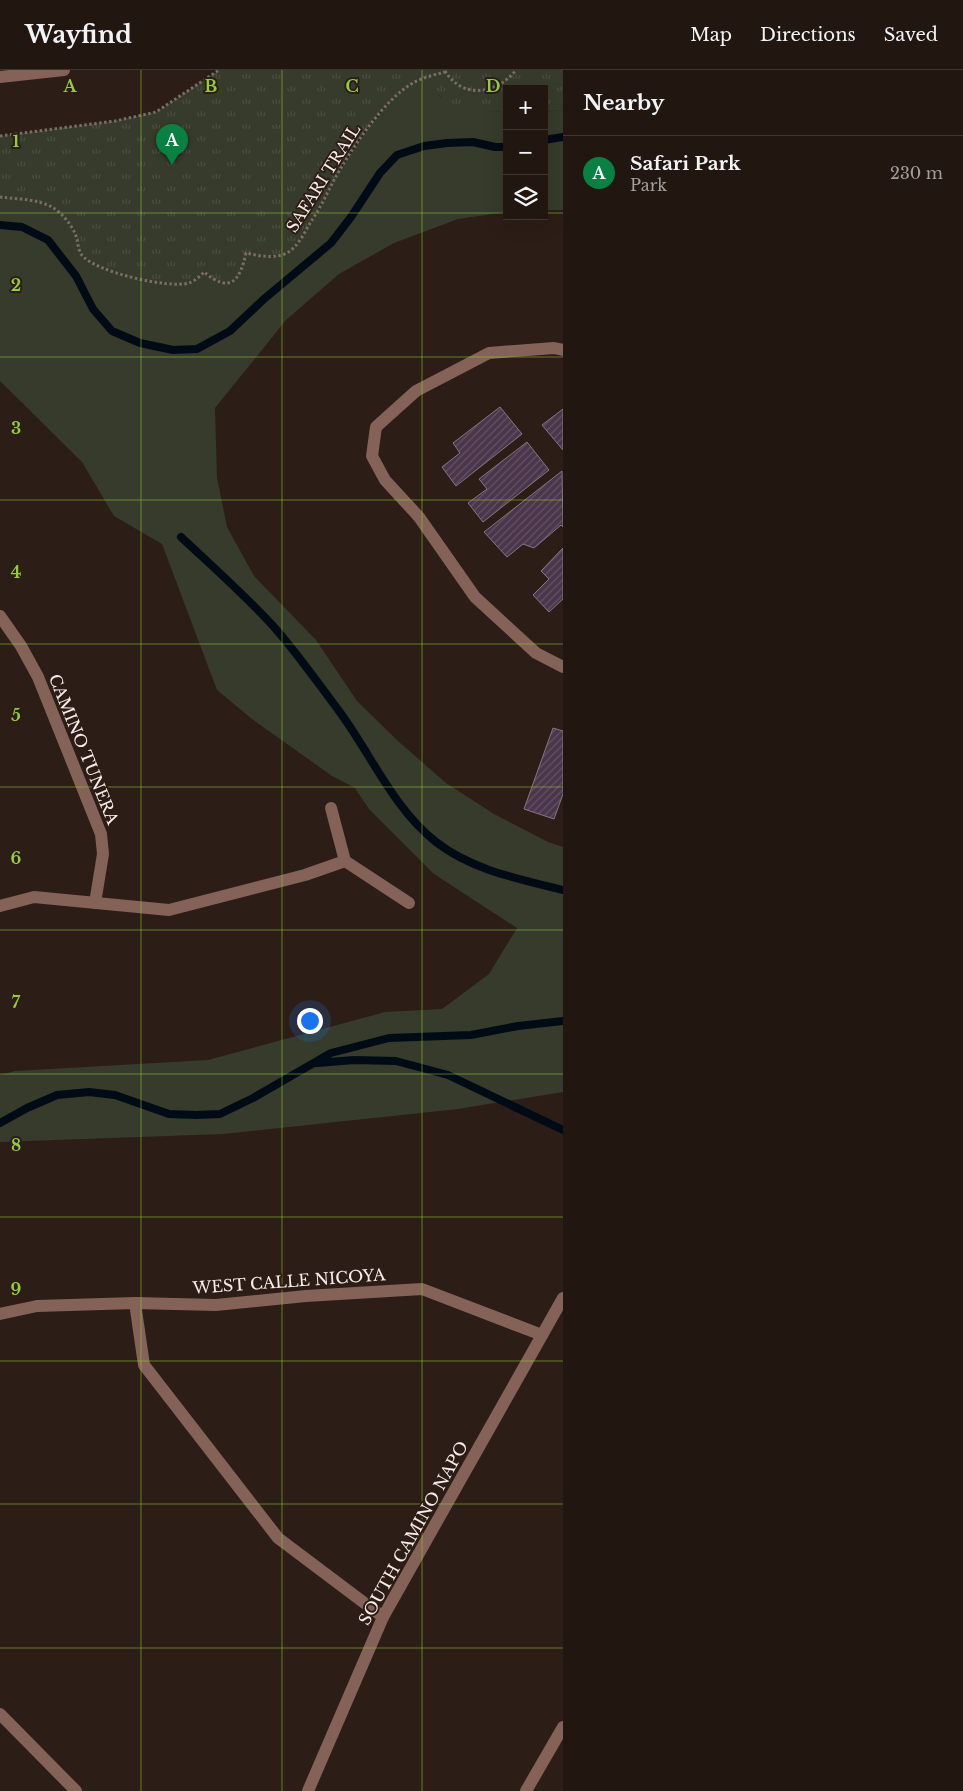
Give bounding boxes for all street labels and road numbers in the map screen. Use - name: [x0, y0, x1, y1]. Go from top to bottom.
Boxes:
- street label: SAFARI TRAIL: [282, 120, 364, 236]
- street label: CAMINO TUNERA: [45, 671, 124, 828]
- street label: WEST CALLE NICOYA: [191, 1264, 387, 1298]
- street label: SOUTH CAMINO NAPO: [354, 1438, 472, 1628]

